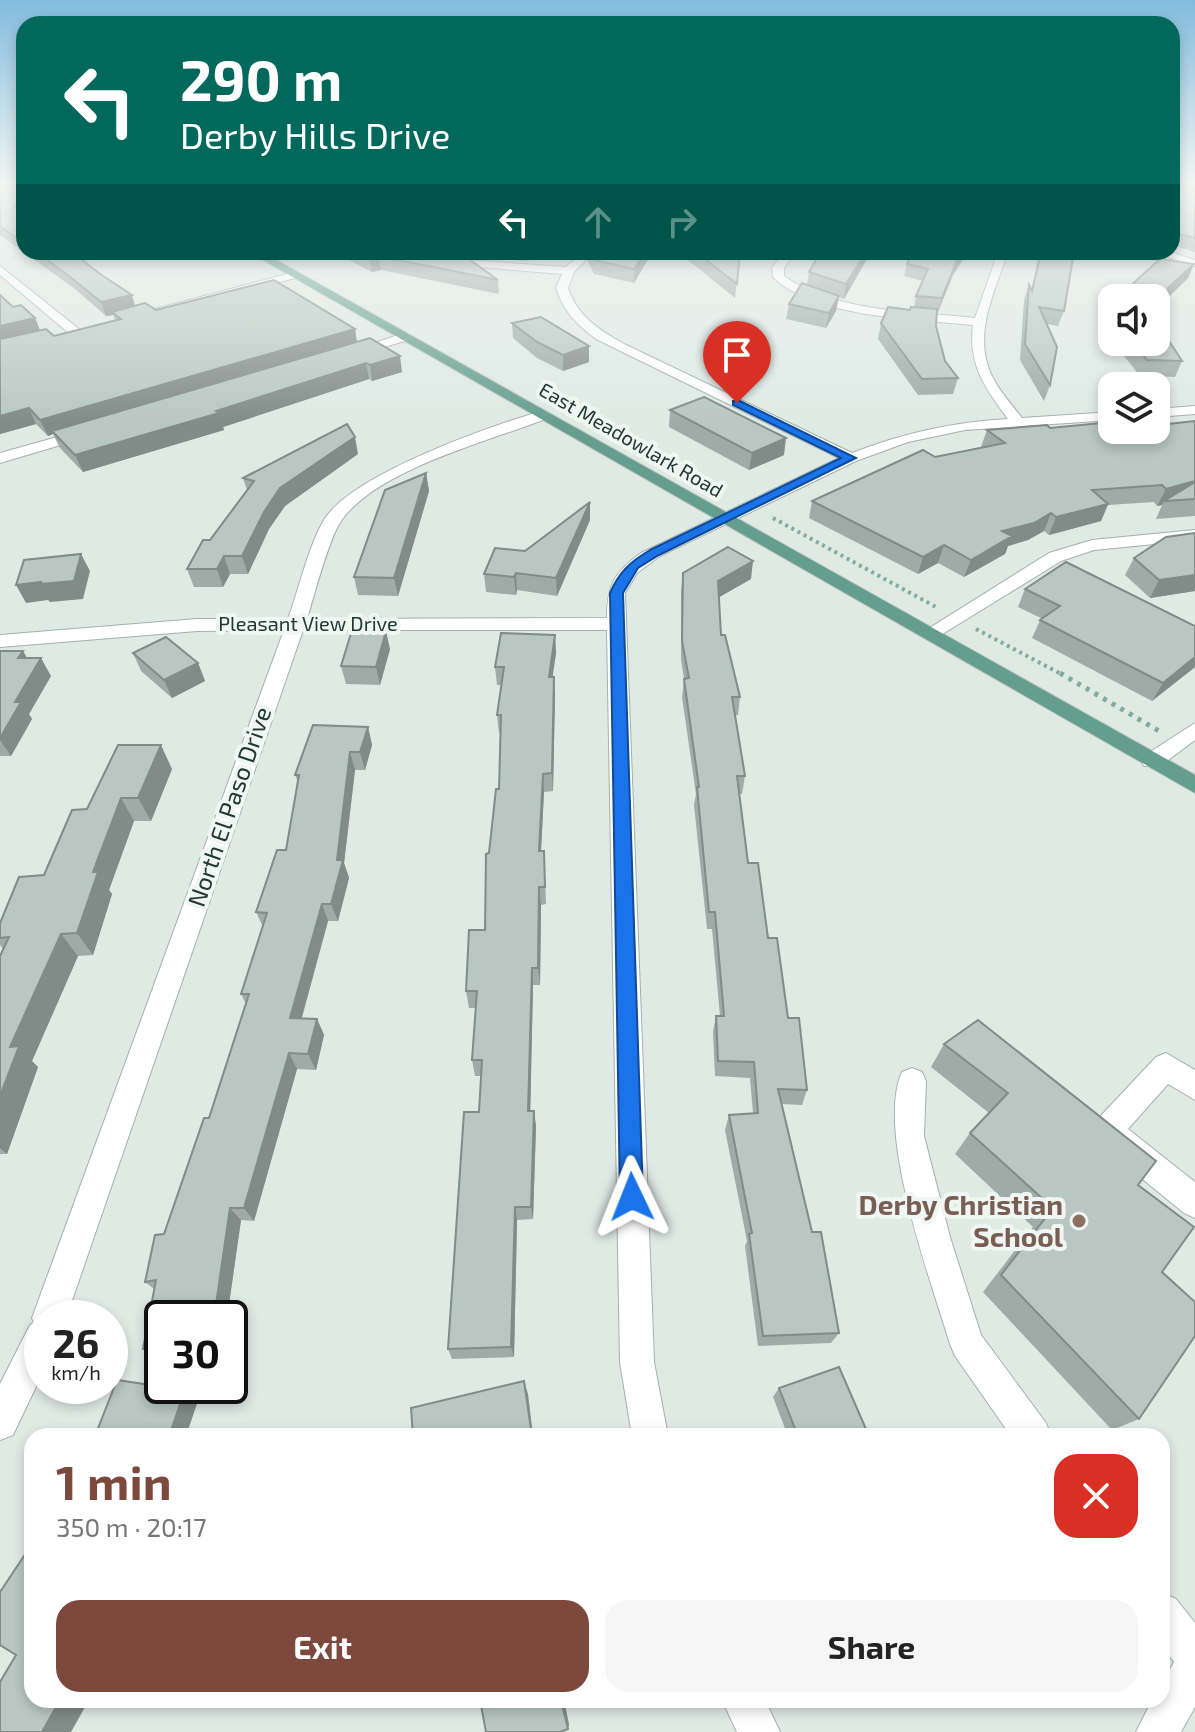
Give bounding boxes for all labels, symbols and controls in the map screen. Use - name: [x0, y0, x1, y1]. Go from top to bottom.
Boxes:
- text: 290 m: [180, 45, 342, 112]
- icon: left: [48, 48, 152, 152]
- text: Derby Hills Drive: [180, 113, 450, 156]
- icon: left: [492, 200, 536, 244]
- icon: ahead: [576, 200, 620, 244]
- icon: right: [660, 200, 704, 244]
- map controls: [1098, 284, 1170, 444]
- button: sound: [1098, 284, 1170, 356]
- pin: [703, 321, 771, 403]
- icon: arrive: [715, 333, 759, 377]
- button: layers: [1098, 372, 1170, 444]
- street label: East Meadowlark Road: [535, 377, 728, 502]
- street label: Pleasant View Drive: [218, 611, 398, 635]
- street label: North El Paso Drive: [181, 703, 276, 910]
- position arrow: [590, 1155, 674, 1239]
- place label: Derby Christian School: [859, 1187, 1064, 1253]
- marker: Derby Christian School: [1070, 1212, 1088, 1230]
- speed limit sign: 30: [144, 1300, 248, 1404]
- text: 26: [53, 1318, 99, 1366]
- text: km/h: [51, 1360, 101, 1384]
- text: 1 min: [56, 1452, 172, 1510]
- button: close: [1054, 1454, 1138, 1538]
- text: 350 m · 20:17: [56, 1511, 206, 1542]
- button: Exit: [56, 1600, 589, 1692]
- button: Share: [605, 1600, 1138, 1692]

